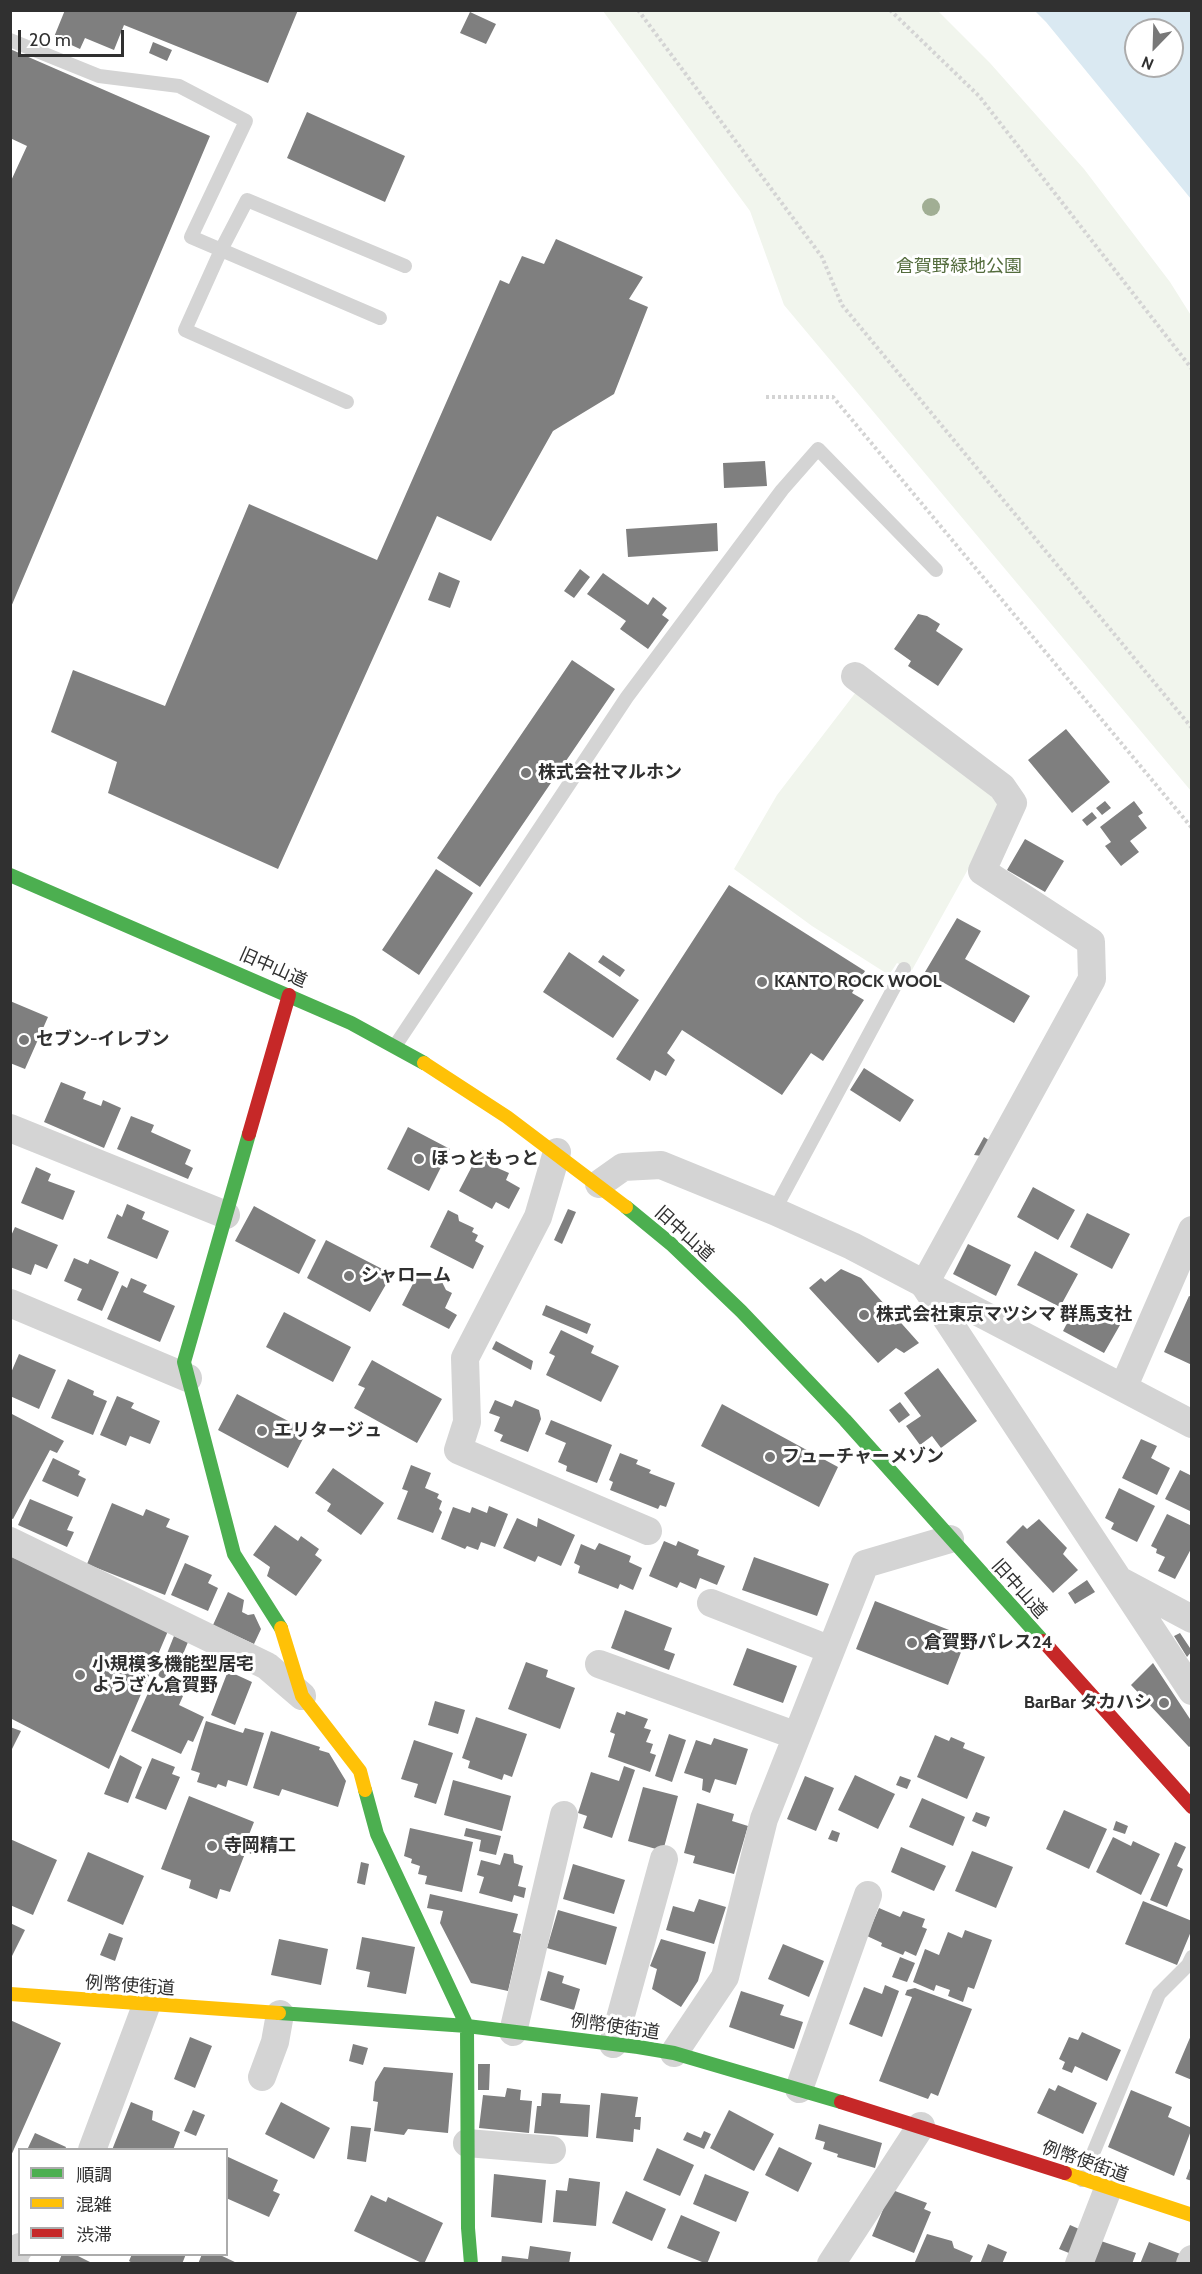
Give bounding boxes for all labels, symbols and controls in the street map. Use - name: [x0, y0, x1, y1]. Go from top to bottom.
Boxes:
- scale bar: [21, 18, 128, 56]
- north arrow: [1124, 18, 1184, 78]
- text: 20 m: [29, 29, 71, 51]
- text: N: [1139, 52, 1156, 74]
- park label: 倉賀野緑地公園: [896, 256, 1022, 278]
- place label: 株式会社マルホン: [538, 762, 682, 784]
- marker: 株式会社マルホン: [519, 766, 533, 780]
- street label: 旧中山道: [236, 943, 310, 993]
- place label: KANTO ROCK WOOL: [774, 971, 942, 993]
- marker: KANTO ROCK WOOL: [755, 975, 769, 989]
- place label: セブン-イレブン: [36, 1029, 170, 1051]
- marker: セブン-イレブン: [17, 1033, 31, 1047]
- place label: ほっともっと: [431, 1148, 539, 1170]
- marker: ほっともっと: [412, 1152, 426, 1166]
- street label: 旧中山道: [650, 1202, 718, 1266]
- place label: シャローム: [361, 1265, 451, 1287]
- marker: シャローム: [342, 1269, 356, 1283]
- place label: 株式会社東京マツシマ 群馬支社: [876, 1304, 1132, 1326]
- marker: 株式会社東京マツシマ 群馬支社: [857, 1308, 871, 1322]
- place label: エリタージュ: [274, 1420, 382, 1442]
- marker: エリタージュ: [255, 1424, 269, 1438]
- place label: フューチャーメゾン: [782, 1446, 944, 1468]
- marker: フューチャーメゾン: [763, 1450, 777, 1464]
- street label: 旧中山道: [987, 1555, 1051, 1623]
- place label: 倉賀野パレス24: [924, 1632, 1053, 1654]
- marker: 倉賀野パレス24: [905, 1636, 919, 1650]
- place label: 小規模多機能型居宅 ようざん倉賀野: [92, 1654, 254, 1696]
- marker: 小規模多機能型居宅 ようざん倉賀野: [73, 1668, 87, 1682]
- place label: BarBar タカハシ: [1024, 1692, 1152, 1714]
- marker: BarBar タカハシ: [1157, 1696, 1171, 1710]
- place label: 寺岡精工: [224, 1835, 296, 1857]
- marker: 寺岡精工: [205, 1839, 219, 1853]
- street label: 例幣使街道: [84, 1972, 176, 2000]
- street label: 例幣使街道: [569, 2010, 661, 2044]
- street label: 例幣使街道: [1039, 2137, 1131, 2187]
- legend: [18, 2148, 228, 2256]
- text: 順調: [76, 2164, 112, 2186]
- text: 混雑: [76, 2194, 112, 2216]
- text: 渋滞: [76, 2224, 112, 2246]

